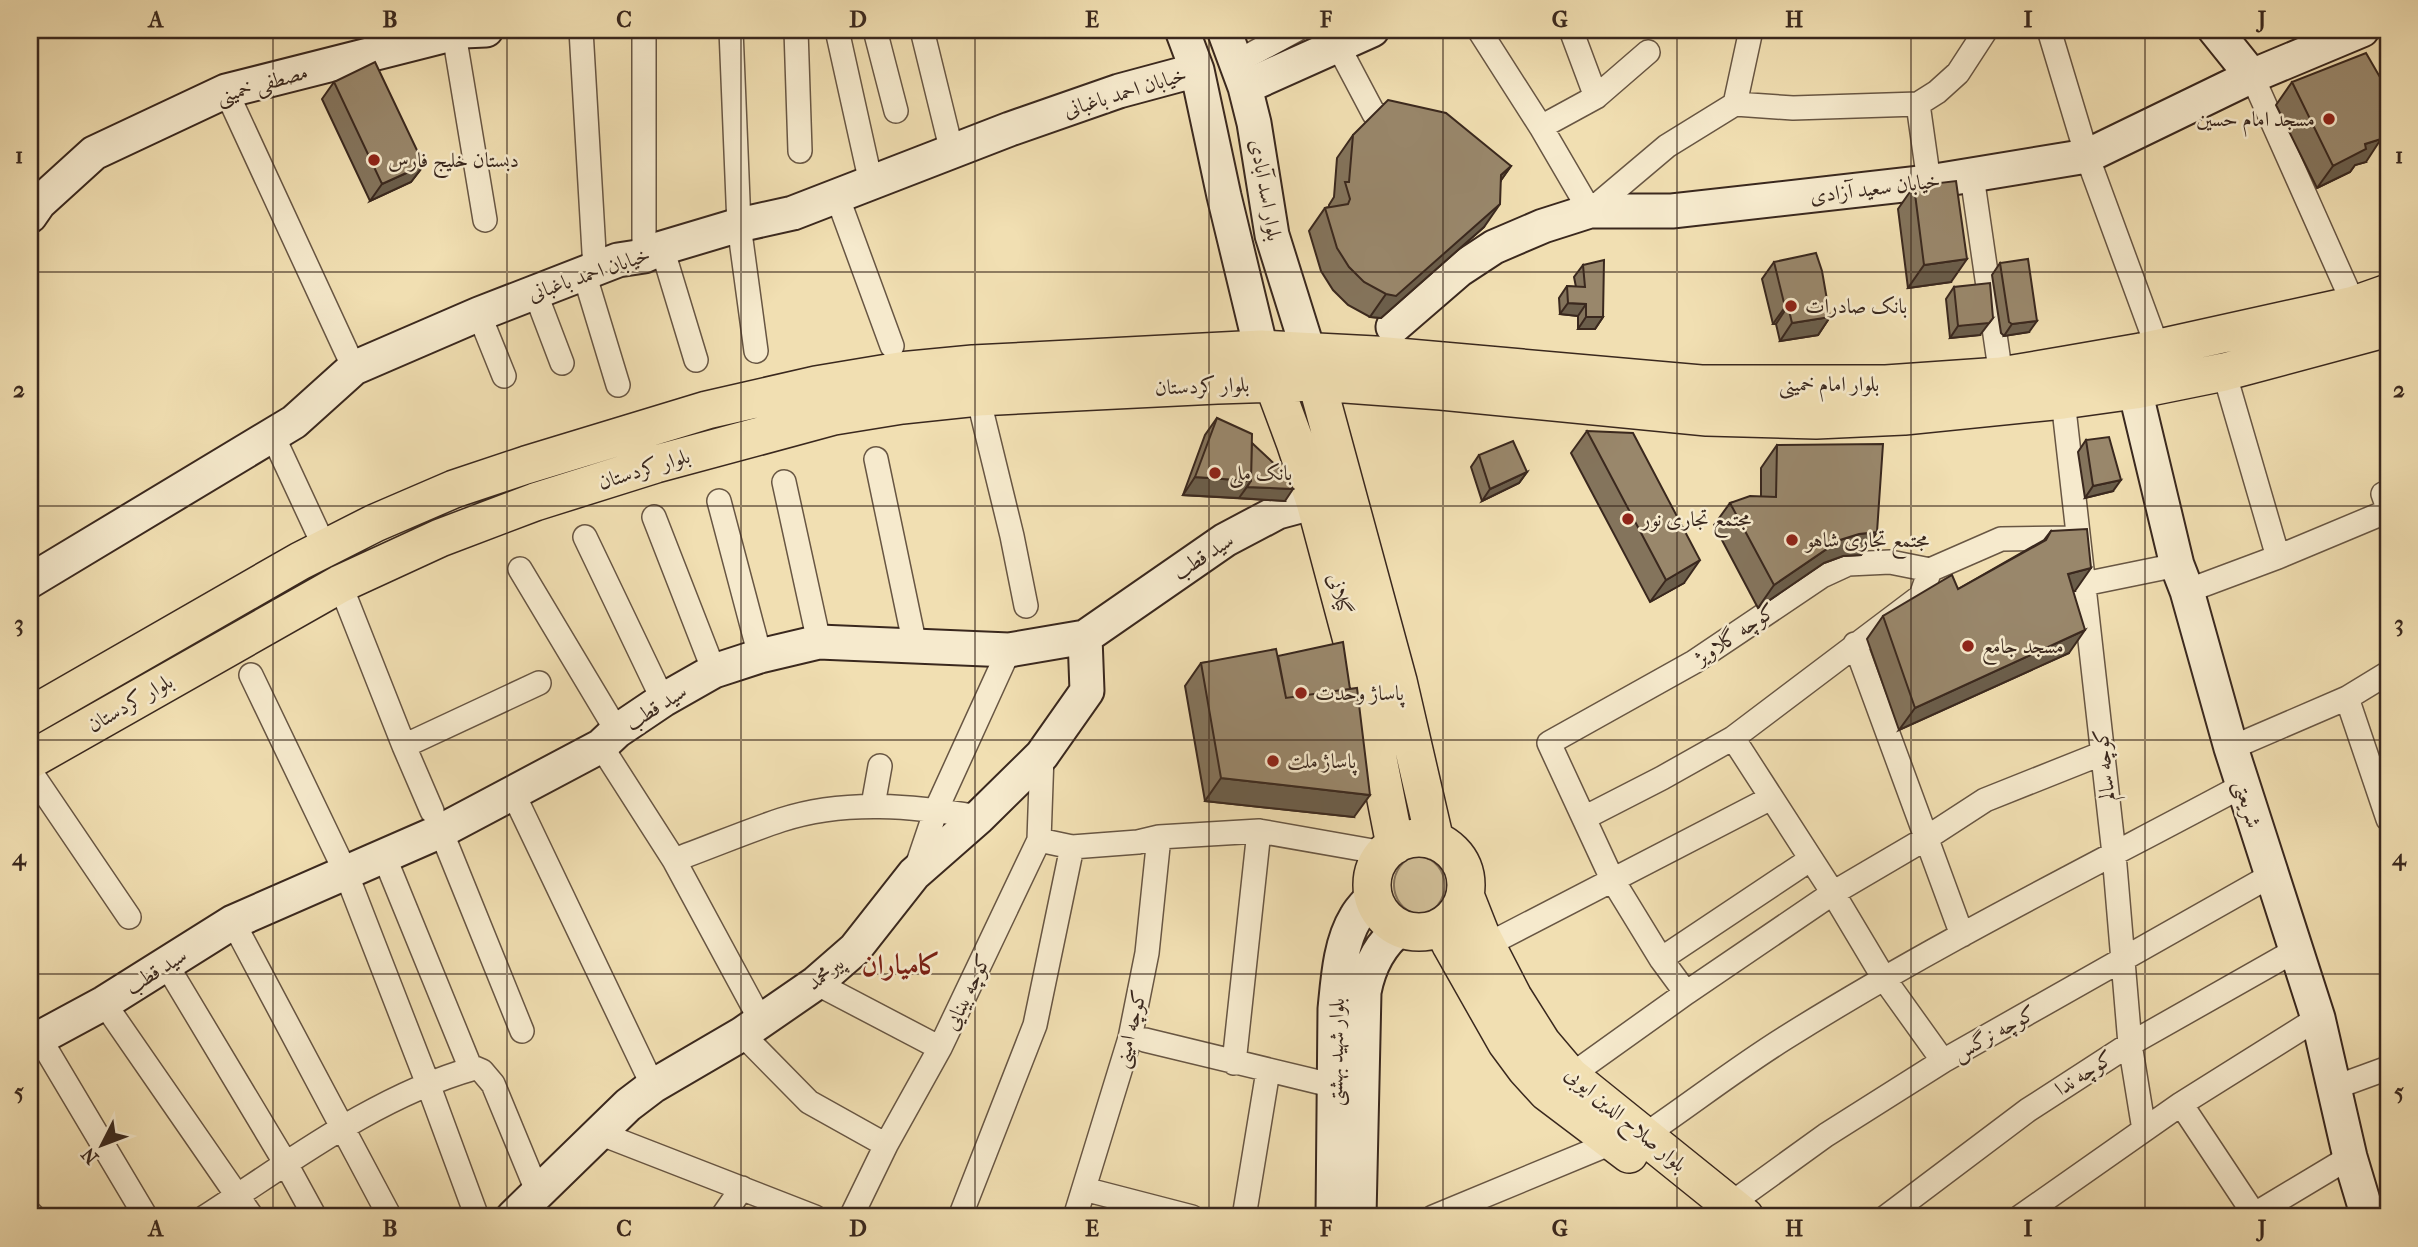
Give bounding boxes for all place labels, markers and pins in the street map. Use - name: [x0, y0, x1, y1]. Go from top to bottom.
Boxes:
- place label: مسجد امام حسین: [2196, 107, 2315, 137]
- marker: مسجد امام حسین: [2321, 111, 2337, 127]
- place label: دبستان خلیج فارس: [388, 148, 519, 179]
- marker: دبستان خلیج فارس: [366, 152, 382, 168]
- place label: بانک صادرات: [1805, 294, 1907, 319]
- marker: بانک صادرات: [1783, 298, 1799, 314]
- place label: بانک ملی: [1229, 461, 1292, 489]
- marker: بانک ملی: [1207, 465, 1223, 481]
- place label: مجتمع تجاری نور: [1640, 507, 1752, 538]
- marker: مجتمع تجاری نور: [1620, 511, 1636, 527]
- place label: مجتمع تجاری شاهو: [1804, 528, 1929, 559]
- marker: مجتمع تجاری شاهو: [1784, 532, 1800, 548]
- place label: مسجد جامع: [1982, 634, 2064, 665]
- marker: مسجد جامع: [1960, 638, 1976, 654]
- place label: پاساژ وحدت: [1315, 681, 1405, 708]
- marker: پاساژ وحدت: [1293, 685, 1309, 701]
- place label: پاساژ ملت: [1287, 749, 1357, 776]
- marker: پاساژ ملت: [1265, 753, 1281, 769]

